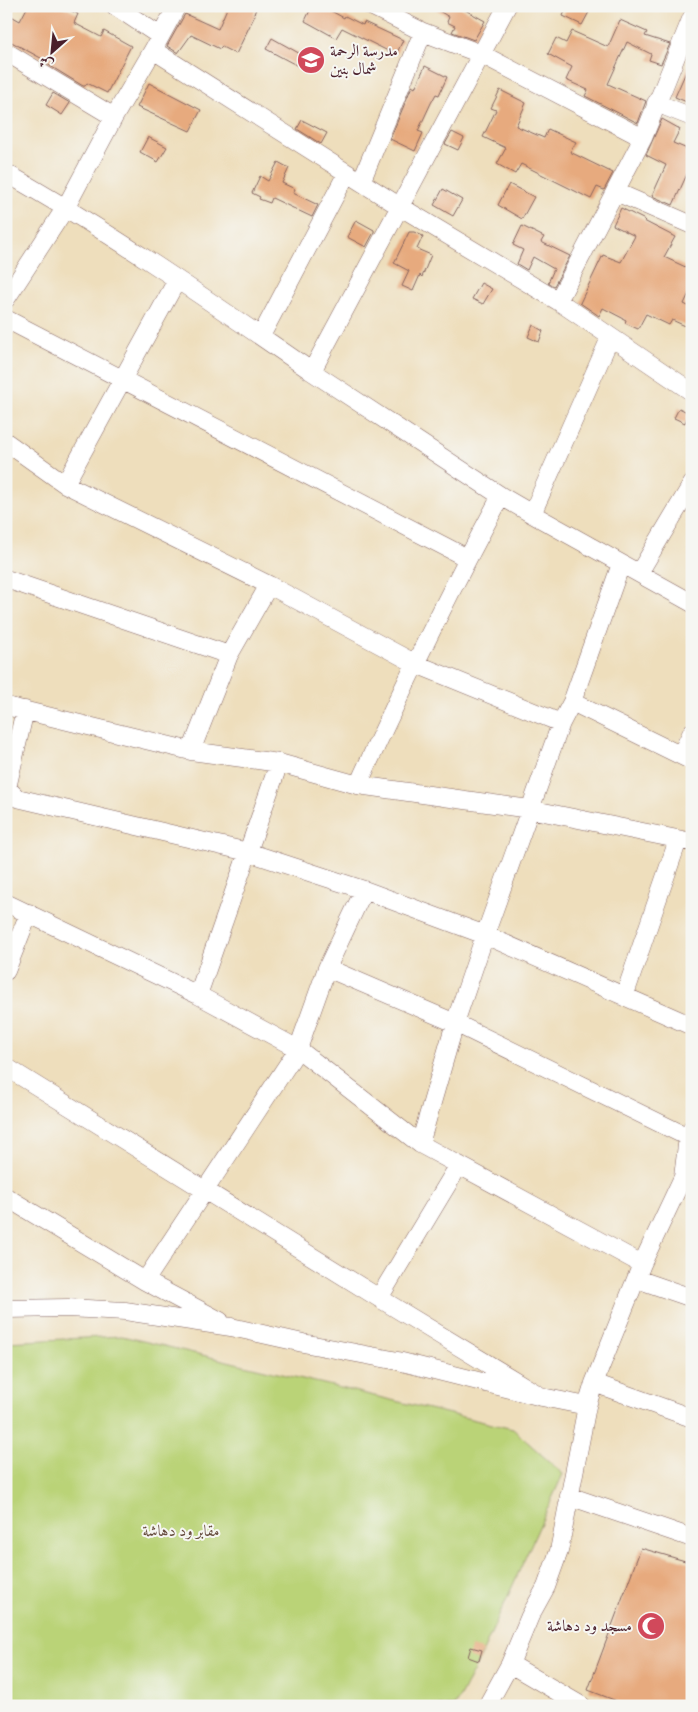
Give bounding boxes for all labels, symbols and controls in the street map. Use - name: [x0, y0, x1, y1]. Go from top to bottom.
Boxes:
- north arrow: [28, 28, 78, 78]
- place label: مدرسة الرحمة شمال بنين: [330, 41, 398, 79]
- school or university icon: مدرسة الرحمة شمال بنين: [296, 45, 326, 75]
- text: ش: [36, 52, 56, 74]
- park label: مقابر ود دهاشة: [142, 1521, 220, 1541]
- mosque icon: مسجد ود دهاشة: [636, 1611, 666, 1641]
- place label: مسجد ود دهاشة: [547, 1616, 632, 1636]

